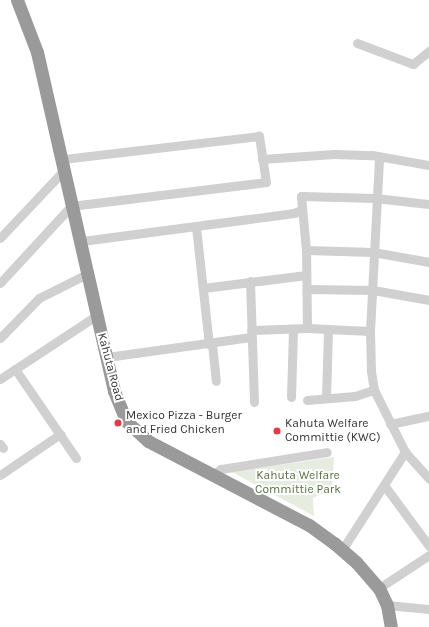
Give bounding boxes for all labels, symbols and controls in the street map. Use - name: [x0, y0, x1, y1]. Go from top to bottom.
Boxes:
- street label: Kahuta Road: [94, 331, 126, 403]
- place label: Mexico Pizza - Burger and Fried Chicken: [126, 409, 242, 437]
- place label: Kahuta Welfare Committie (KWC): [285, 417, 380, 445]
- marker: Mexico Pizza - Burger and Fried Chicken: [113, 418, 123, 428]
- marker: Kahuta Welfare Committie (KWC): [272, 426, 282, 436]
- park label: Kahuta Welfare Committie Park: [255, 469, 341, 497]

